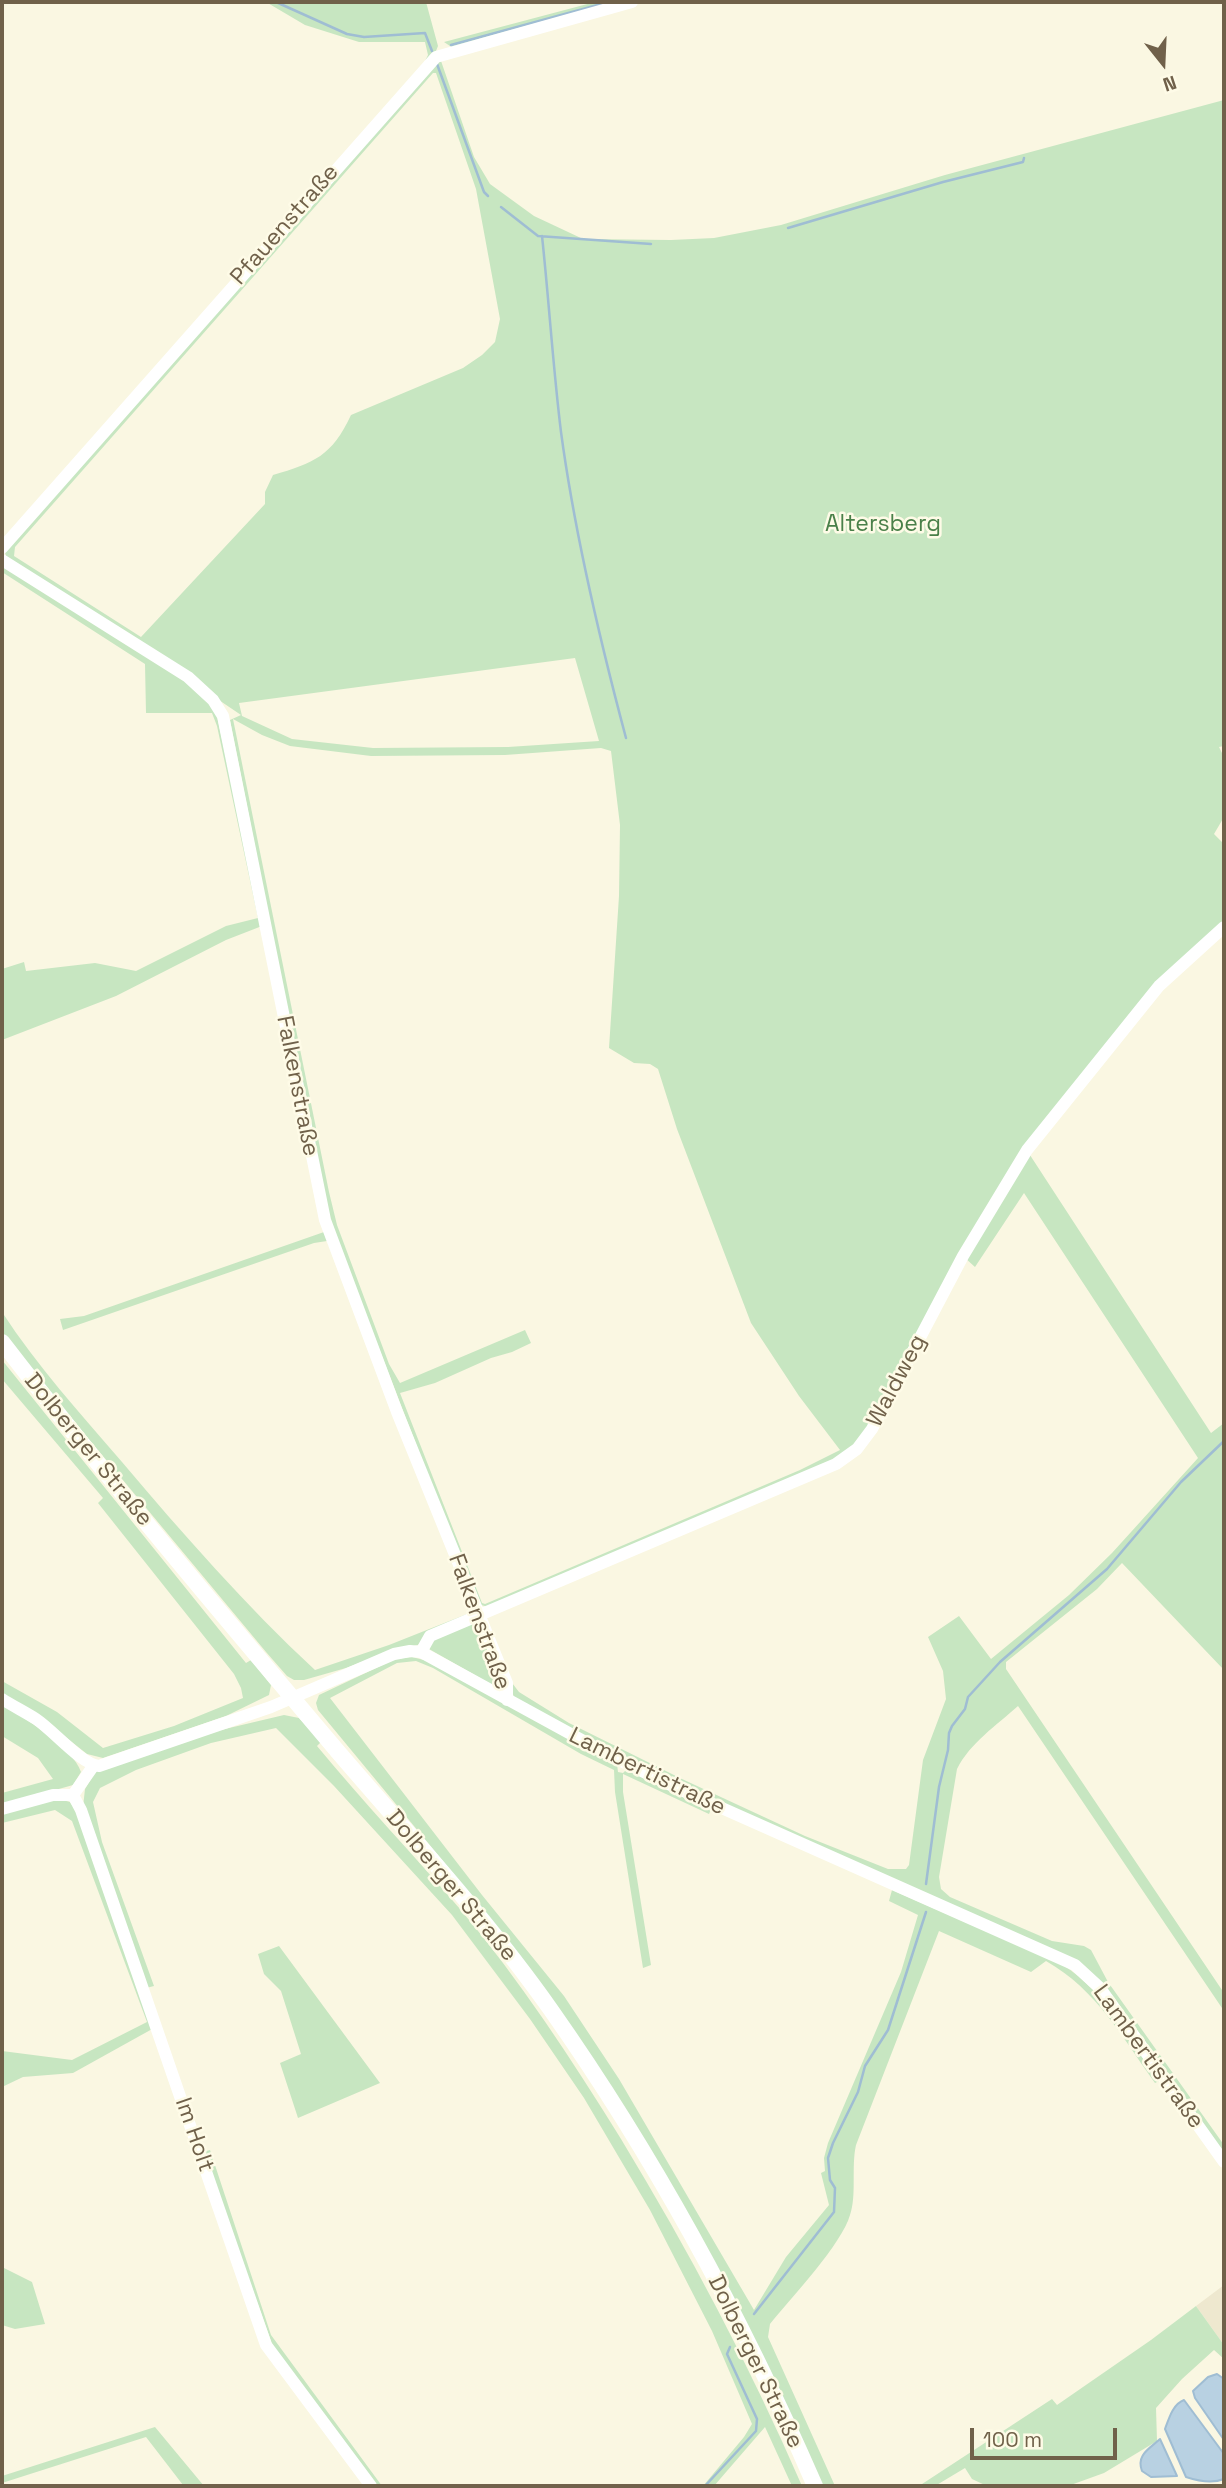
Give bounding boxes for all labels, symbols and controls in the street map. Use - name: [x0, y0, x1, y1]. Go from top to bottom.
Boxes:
- north arrow: [1128, 28, 1198, 98]
- text: N: [1160, 70, 1180, 97]
- street label: Pfauenstraße: [225, 159, 345, 291]
- park label: Altersberg: [825, 511, 941, 539]
- street label: Falkenstraße: [270, 1013, 324, 1159]
- street label: Waldweg: [861, 1330, 933, 1432]
- street label: Dolberger Straße: [18, 1368, 158, 1532]
- street label: Falkenstraße: [442, 1550, 516, 1694]
- street label: Lambertistraße: [564, 1722, 730, 1822]
- street label: Dolberger Straße: [380, 1805, 522, 1967]
- street label: Lambertistraße: [1087, 1980, 1209, 2134]
- street label: Im Holt: [168, 2094, 220, 2176]
- street label: Dolberger Straße: [701, 2271, 809, 2453]
- scale bar: [974, 2414, 1121, 2458]
- text: 100 m: [983, 2426, 1042, 2453]

